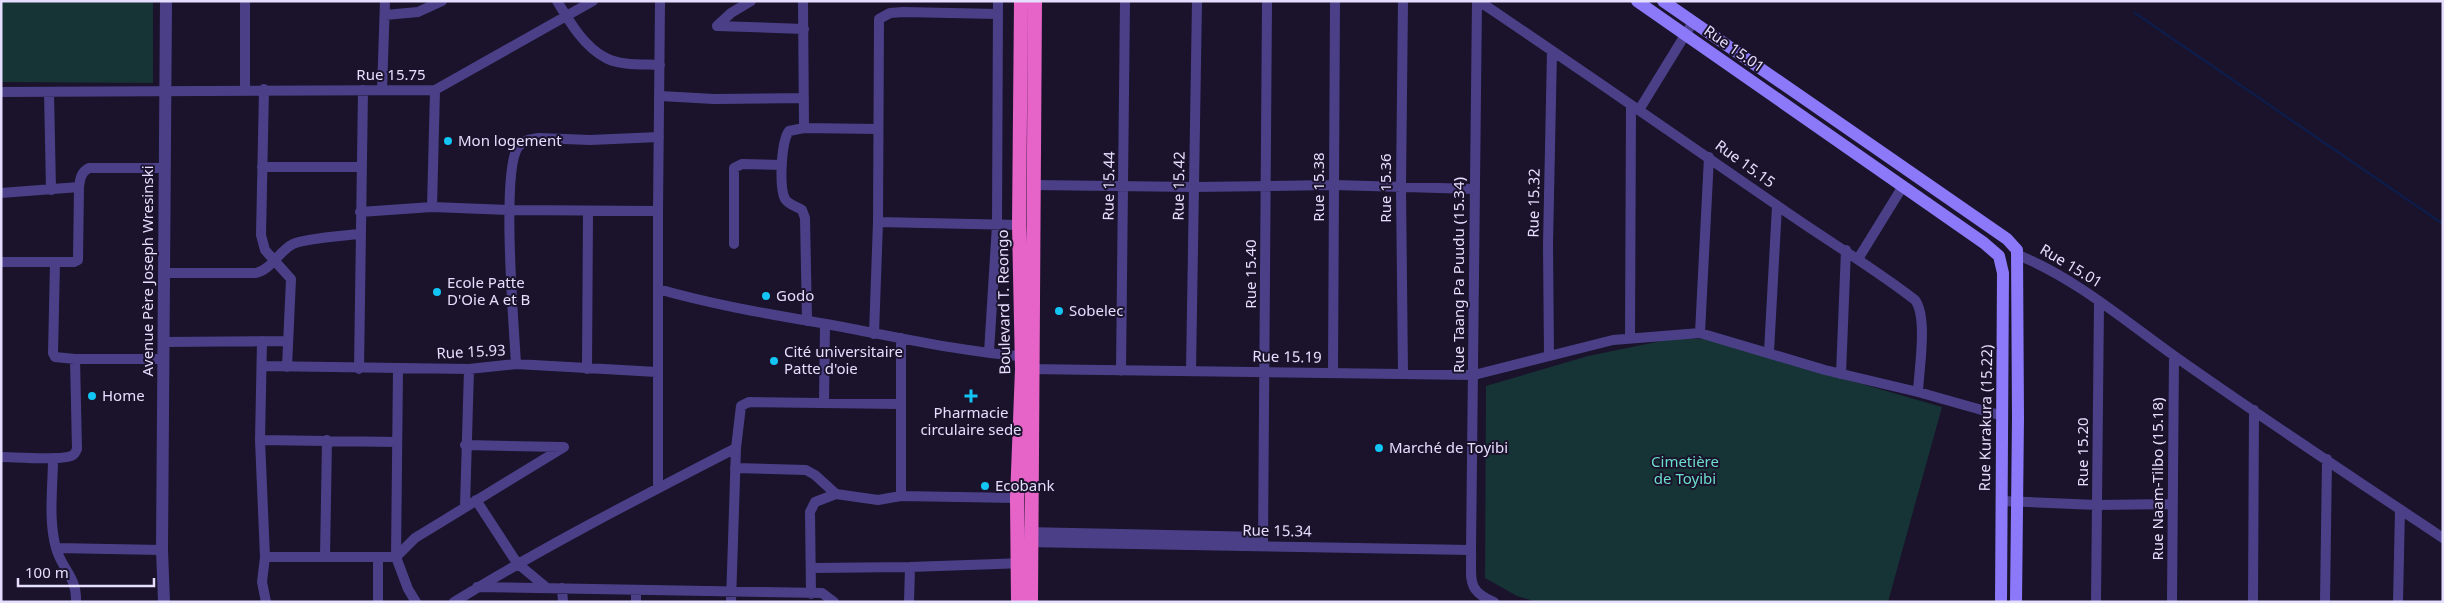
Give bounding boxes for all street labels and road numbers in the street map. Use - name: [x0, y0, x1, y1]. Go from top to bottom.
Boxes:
- street label: Rue 15.01: [1700, 20, 1769, 76]
- street label: Rue 15.75: [356, 64, 426, 84]
- street label: Rue 15.15: [1712, 135, 1780, 192]
- street label: Rue 15.44: [1097, 151, 1119, 221]
- street label: Rue 15.42: [1167, 151, 1189, 221]
- street label: Rue 15.38: [1308, 152, 1328, 222]
- street label: Rue 15.36: [1375, 153, 1395, 223]
- street label: Avenue Père Joseph Wresinski: [137, 165, 157, 377]
- street label: Rue 15.32: [1522, 168, 1544, 238]
- street label: Rue Taang Pa Puudu (15.34): [1448, 177, 1468, 373]
- street label: Boulevard T. Reongo: [992, 229, 1014, 375]
- street label: Rue 15.40: [1240, 239, 1260, 309]
- street label: Rue 15.01: [2037, 239, 2106, 292]
- street label: Rue 15.93: [436, 339, 506, 363]
- street label: Rue Kurakura (15.22): [1974, 344, 1996, 491]
- street label: Rue 15.19: [1252, 345, 1322, 367]
- street label: Rue Naam-Tilbo (15.18): [2147, 397, 2167, 561]
- street label: Rue 15.20: [2072, 417, 2092, 487]
- street label: Rue 15.34: [1242, 519, 1312, 541]

